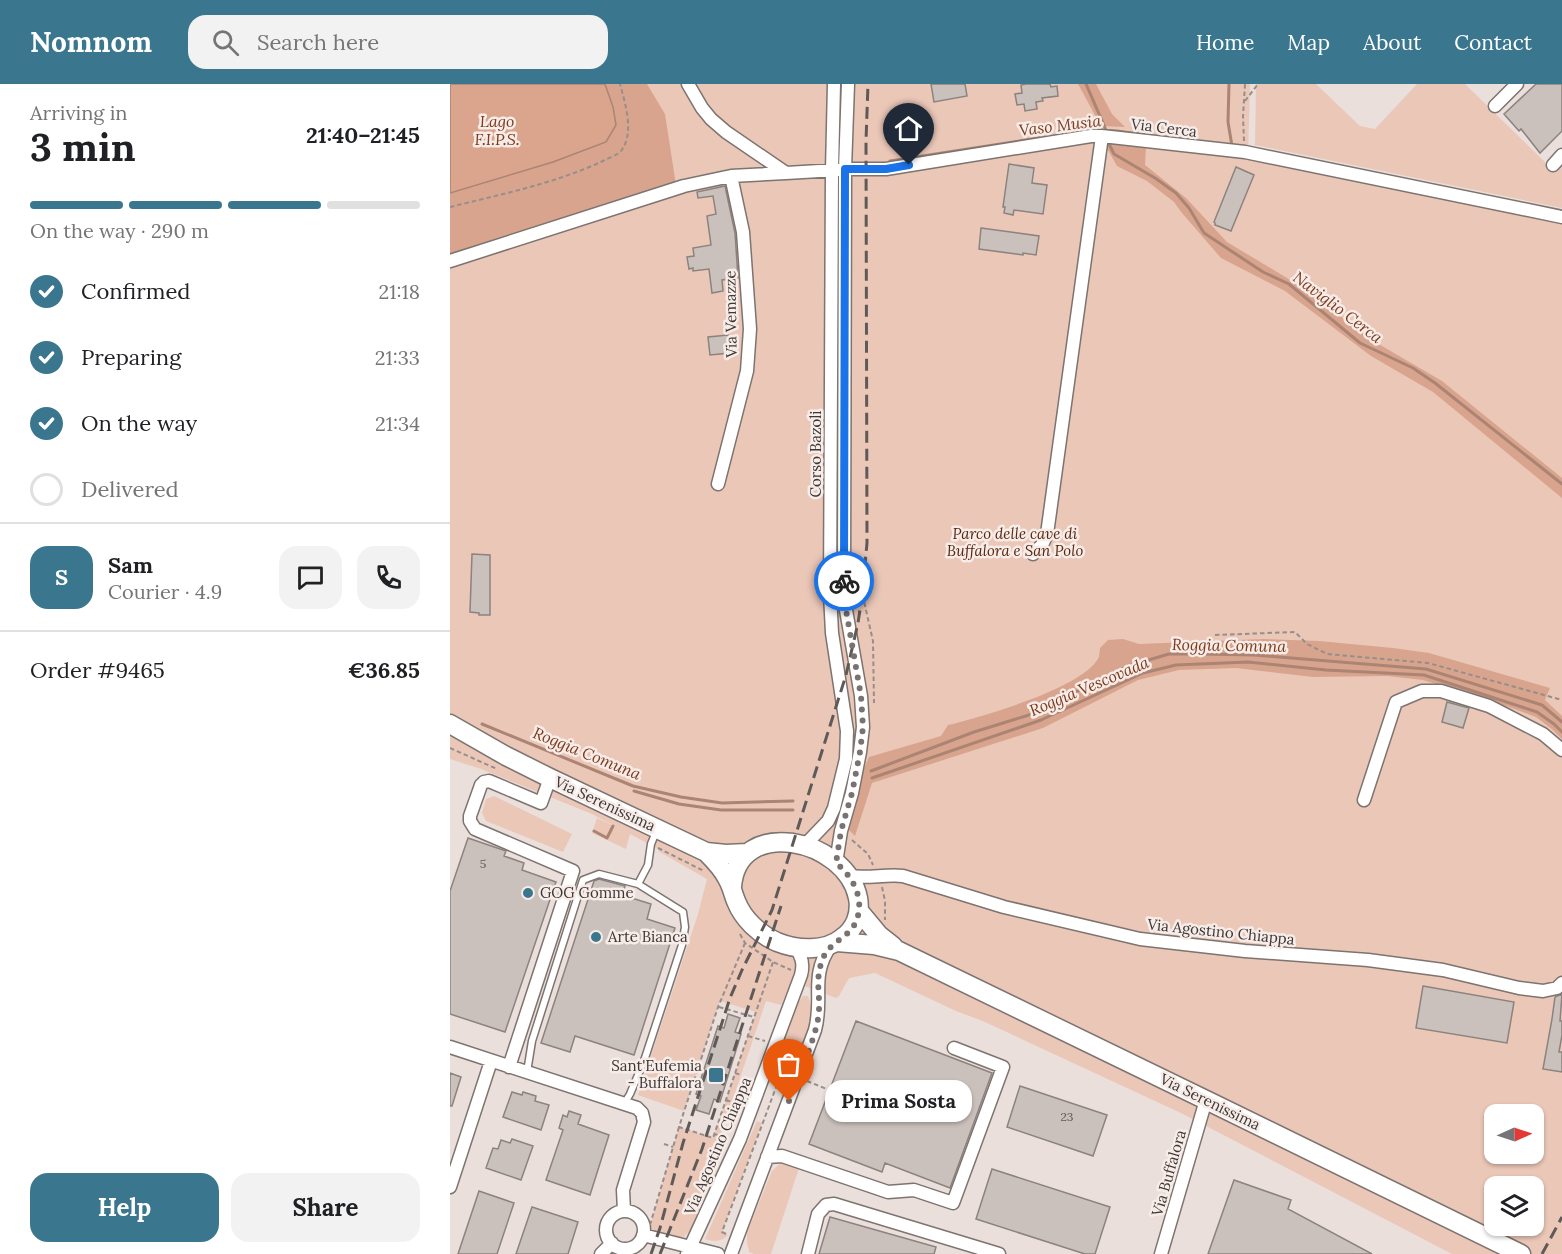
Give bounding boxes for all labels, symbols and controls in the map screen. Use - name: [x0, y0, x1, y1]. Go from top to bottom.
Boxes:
- search box: [188, 15, 608, 69]
- text: Nomnom: [30, 24, 152, 60]
- icon: search: [209, 26, 242, 59]
- text: Search here: [257, 28, 379, 56]
- text: Home: [1196, 29, 1254, 56]
- text: Map: [1287, 29, 1330, 56]
- text: About: [1363, 29, 1421, 56]
- text: Contact: [1454, 29, 1532, 56]
- text: Arriving in: [30, 100, 127, 125]
- pin: [883, 103, 934, 165]
- water label: Vaso Musia: [1018, 110, 1102, 140]
- water label: Lago F.I.P.S.: [475, 111, 519, 149]
- icon: home: [892, 112, 925, 145]
- street label: Via Cerca: [1129, 114, 1198, 141]
- text: 21:40–21:45: [306, 121, 420, 149]
- text: 3 min: [30, 122, 136, 172]
- text: On the way · 290 m: [30, 218, 209, 243]
- water label: Naviglio Cerca: [1289, 267, 1387, 347]
- street label: Via Vemazze: [720, 270, 741, 359]
- icon: check: [30, 275, 63, 308]
- text: Confirmed: [81, 277, 190, 305]
- text: 21:18: [378, 279, 420, 304]
- icon: check: [30, 341, 63, 374]
- text: Preparing: [81, 343, 181, 371]
- text: 21:33: [375, 345, 420, 370]
- icon: check: [30, 407, 63, 440]
- text: On the way: [81, 409, 197, 437]
- street label: Corso Bazoli: [806, 410, 825, 498]
- text: 21:34: [375, 411, 420, 436]
- text: Delivered: [81, 475, 179, 503]
- park label: Parco delle cave di Buffalora e San Polo: [947, 524, 1083, 560]
- button: chat: [279, 546, 342, 609]
- button: phone: [357, 546, 420, 609]
- text: Sam: [108, 551, 153, 579]
- courier: [814, 551, 874, 611]
- text: S: [55, 563, 68, 591]
- icon: bike: [828, 565, 861, 598]
- text: Courier · 4.9: [108, 579, 222, 604]
- water label: Roggia Comuna: [1172, 634, 1287, 656]
- water label: Roggia Vescovada: [1026, 652, 1152, 720]
- text: Order #9465: [30, 656, 165, 684]
- text: €36.85: [348, 656, 420, 684]
- water label: Roggia Comuna: [530, 722, 644, 784]
- street label: Via Serenissima: [551, 771, 659, 835]
- house number: 5: [480, 856, 486, 871]
- place label: GOG Gomme: [540, 883, 634, 902]
- marker: GOG Gomme: [521, 886, 535, 900]
- street label: Via Agostino Chiappa: [1146, 914, 1296, 949]
- place label: Arte Bianca: [607, 927, 688, 946]
- marker: Arte Bianca: [589, 930, 603, 944]
- pin: [763, 1039, 814, 1101]
- icon: bag: [772, 1048, 805, 1081]
- place label: Sant'Eufemia - Buffalora: [611, 1056, 702, 1092]
- marker: Sant'Eufemia - Buffalora: [707, 1066, 725, 1084]
- street label: Via Serenissima: [1156, 1069, 1264, 1134]
- street label: Via Agostino Chiappa: [680, 1074, 755, 1218]
- callout: Prima Sosta: [825, 1080, 972, 1122]
- text: Prima Sosta: [841, 1088, 956, 1113]
- north arrow: [1484, 1104, 1544, 1164]
- map controls: [1484, 1104, 1544, 1236]
- house number: 23: [1061, 1109, 1074, 1124]
- street label: Via Buffalora: [1147, 1127, 1190, 1219]
- button: Help: [30, 1173, 219, 1242]
- button: Share: [231, 1173, 420, 1242]
- button: layers: [1484, 1176, 1544, 1236]

